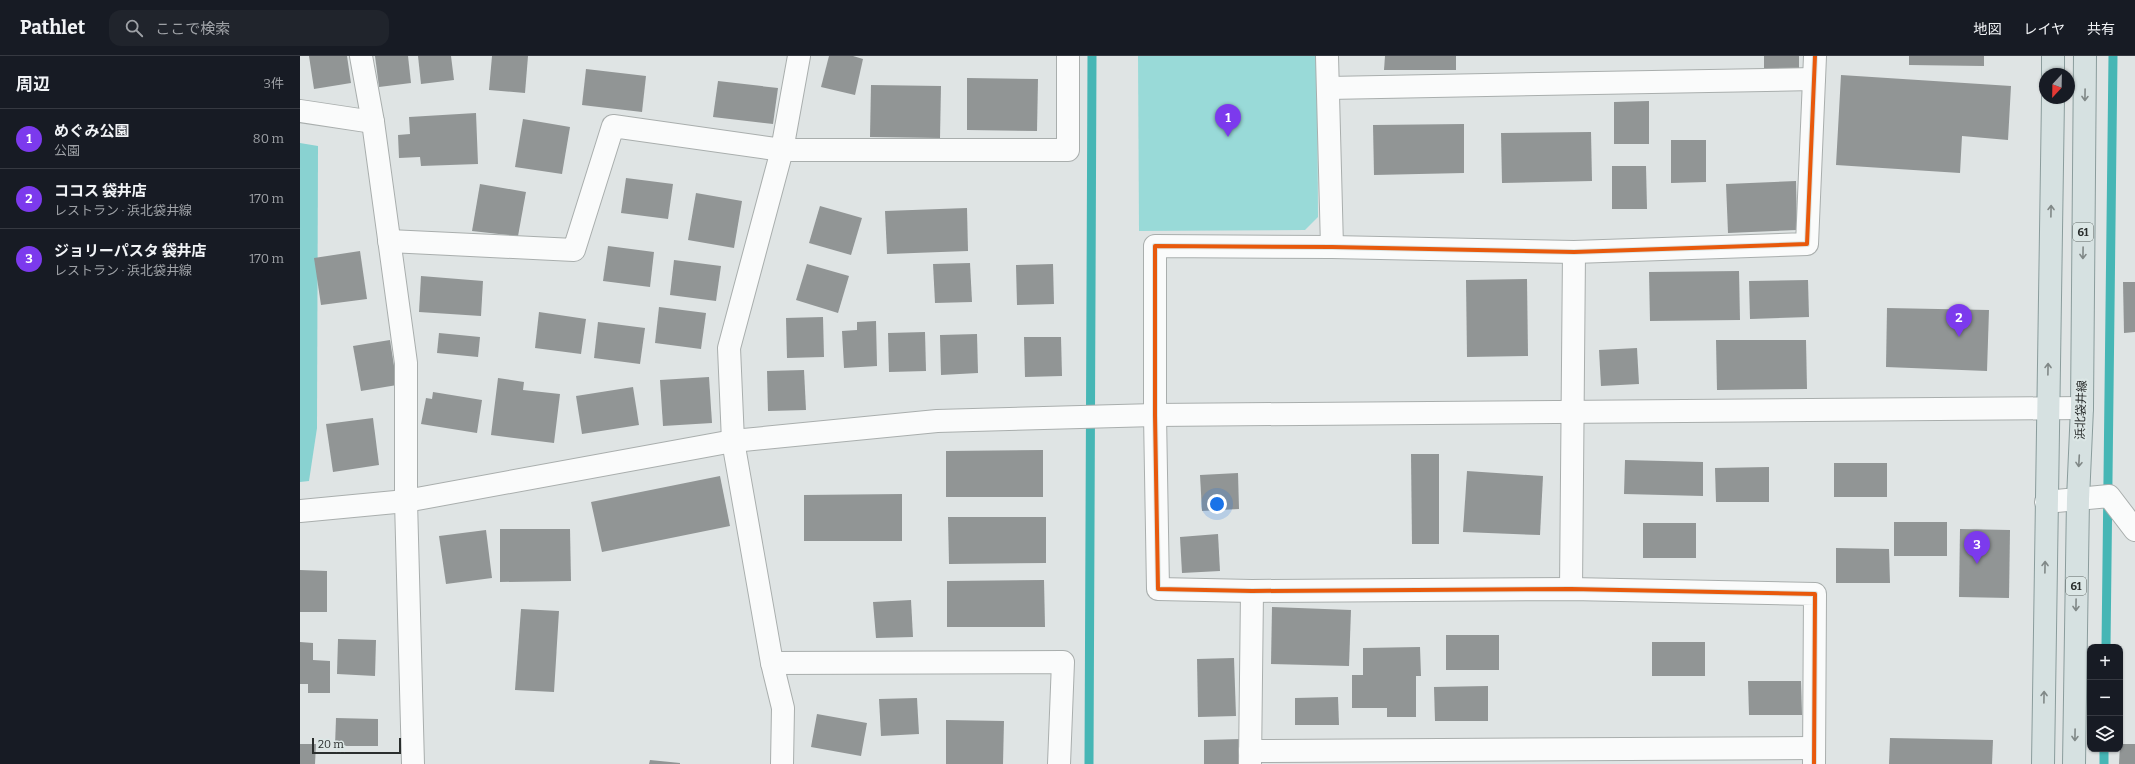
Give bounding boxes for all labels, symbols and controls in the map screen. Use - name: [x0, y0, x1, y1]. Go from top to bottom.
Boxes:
- search box: [109, 10, 389, 46]
- text: Pathlet: [20, 16, 85, 39]
- icon: search: [123, 17, 145, 39]
- text: ここで検索: [155, 20, 230, 38]
- text: 地図: [1973, 21, 2001, 38]
- text: レイヤ: [2023, 21, 2065, 38]
- text: 共有: [2087, 21, 2115, 38]
- north arrow: [2039, 68, 2075, 104]
- text: 周辺: [16, 74, 50, 95]
- text: 3件: [264, 76, 284, 91]
- one-way arrow: [2081, 88, 2088, 101]
- pin: 1: [1215, 104, 1241, 137]
- text: めぐみ公園: [54, 122, 129, 140]
- text: 1: [26, 131, 32, 146]
- text: 80 m: [253, 131, 284, 146]
- text: 公園: [54, 143, 80, 158]
- text: ココス 袋井店: [54, 182, 147, 200]
- text: 2: [25, 191, 33, 206]
- text: 170 m: [249, 191, 284, 206]
- text: レストラン · 浜北袋井線: [54, 203, 192, 218]
- one-way arrow: [2047, 205, 2054, 218]
- road number: 61: [2073, 223, 2093, 241]
- text: ジョリーパスタ 袋井店: [54, 242, 207, 260]
- one-way arrow: [2079, 246, 2087, 259]
- text: 3: [25, 251, 33, 266]
- text: 170 m: [249, 251, 284, 266]
- text: レストラン · 浜北袋井線: [54, 263, 192, 278]
- pin: 2: [1946, 304, 1972, 337]
- one-way arrow: [2044, 363, 2052, 376]
- street label: 浜北袋井線: [2073, 380, 2089, 440]
- one-way arrow: [2076, 454, 2083, 467]
- your location: [1207, 494, 1227, 514]
- pin: 3: [1964, 531, 1990, 564]
- one-way arrow: [2041, 561, 2049, 574]
- road number: 61: [2066, 577, 2086, 595]
- one-way arrow: [2072, 598, 2080, 611]
- map controls: [2087, 644, 2123, 752]
- button: +: [2087, 644, 2123, 680]
- button: −: [2087, 680, 2123, 716]
- one-way arrow: [2040, 691, 2048, 704]
- button: layers: [2087, 716, 2123, 752]
- one-way arrow: [2071, 728, 2078, 741]
- scale bar: [312, 736, 401, 755]
- text: 20 m: [318, 738, 344, 751]

